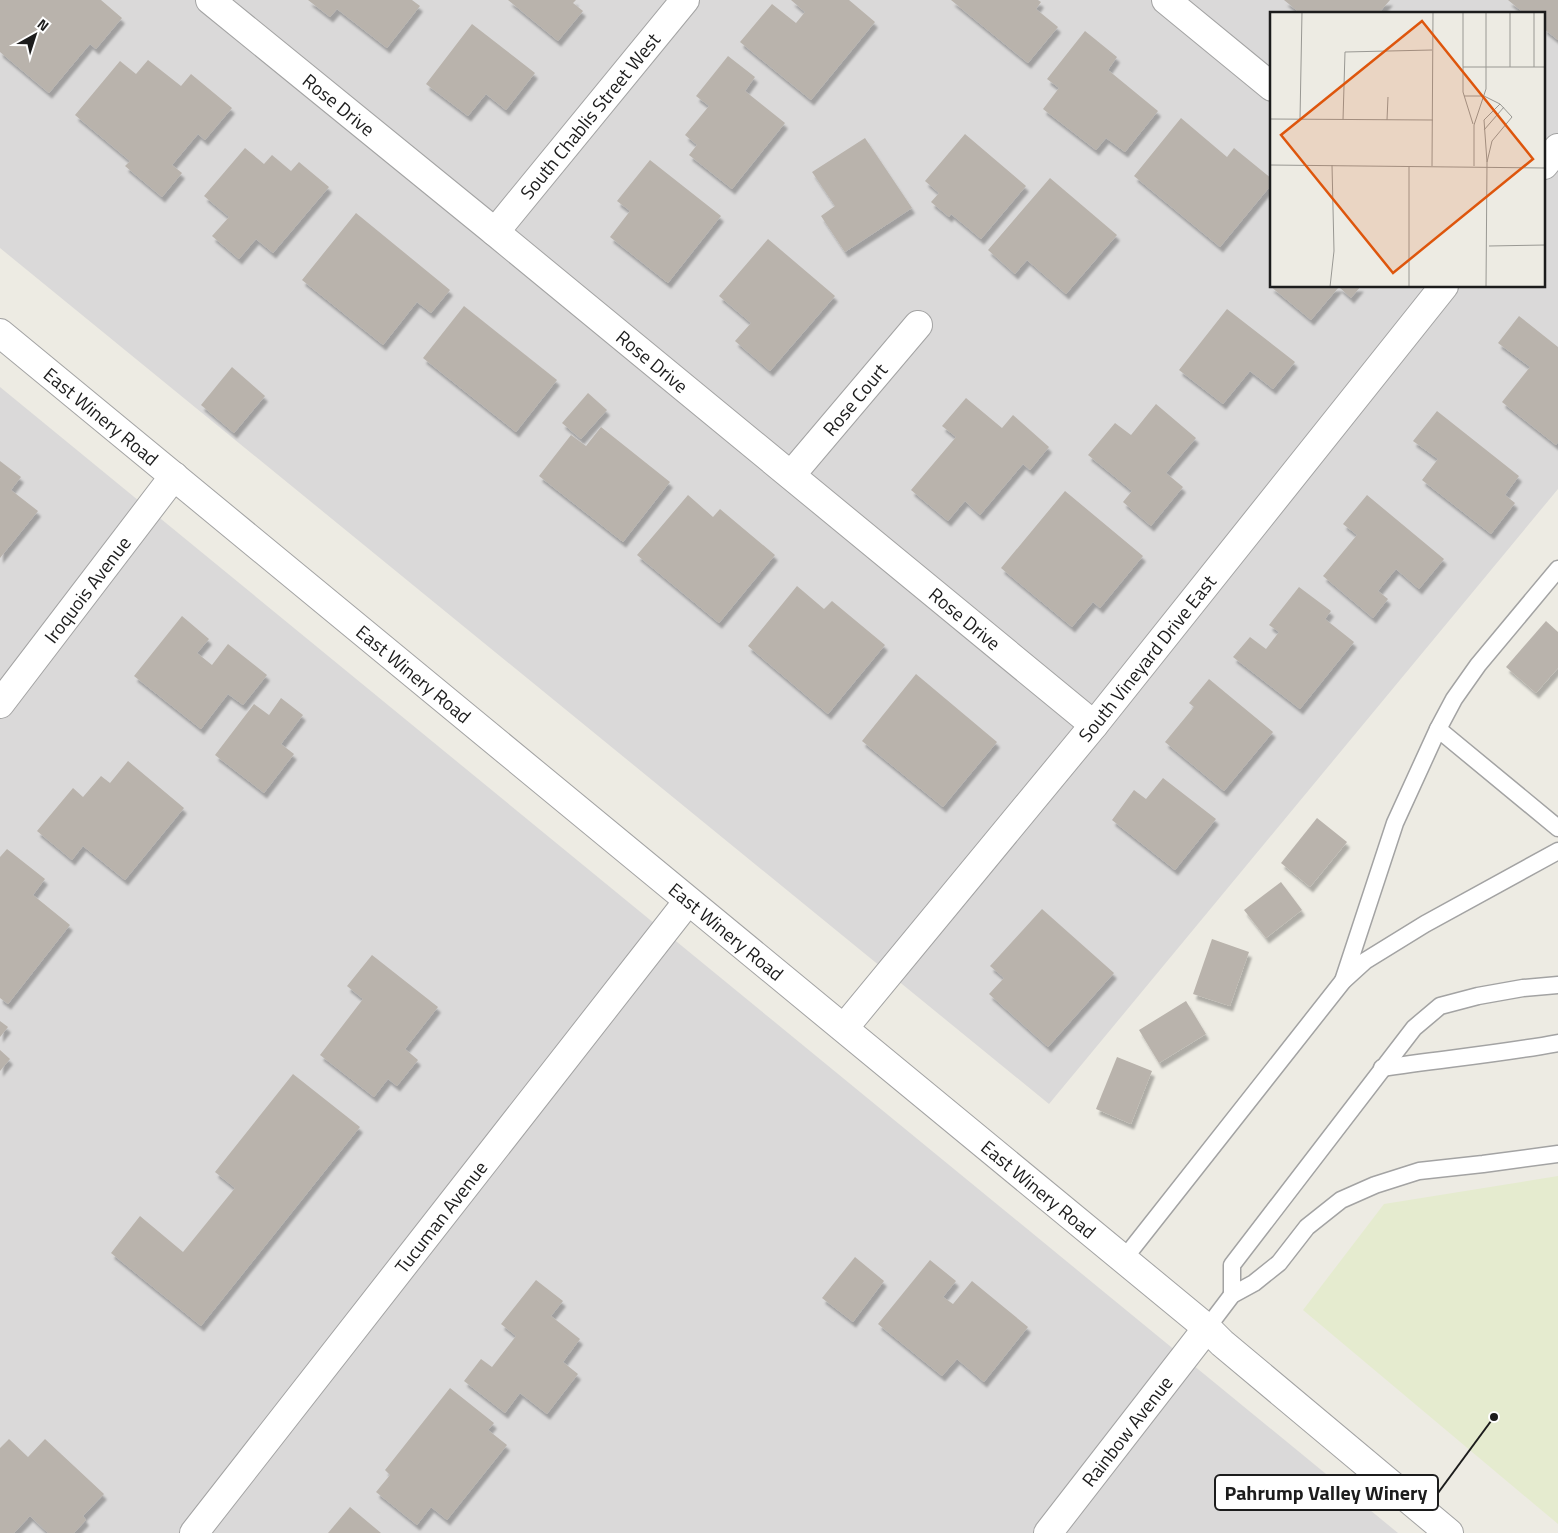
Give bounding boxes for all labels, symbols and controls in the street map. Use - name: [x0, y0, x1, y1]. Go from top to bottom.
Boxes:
- north arrow: [10, 10, 60, 60]
- inset map: [1270, 12, 1546, 288]
- text: N: [33, 13, 54, 36]
- street label: South Chablis Street West: [513, 26, 667, 205]
- street label: Rose Drive: [297, 66, 381, 143]
- street label: Rose Drive: [610, 322, 695, 399]
- street label: Rose Court: [815, 356, 894, 442]
- street label: East Winery Road: [38, 360, 165, 472]
- street label: Iroquois Avenue: [37, 530, 137, 649]
- street label: South Vineyard Drive East: [1071, 568, 1223, 748]
- street label: Rose Drive: [923, 580, 1008, 657]
- street label: East Winery Road: [350, 617, 478, 730]
- street label: East Winery Road: [663, 875, 790, 987]
- street label: East Winery Road: [975, 1133, 1103, 1245]
- street label: Tucuman Avenue: [387, 1154, 494, 1279]
- street label: Rainbow Avenue: [1074, 1369, 1179, 1492]
- callout: Pahrump Valley Winery: [1215, 1475, 1438, 1510]
- text: Pahrump Valley Winery: [1224, 1477, 1428, 1508]

